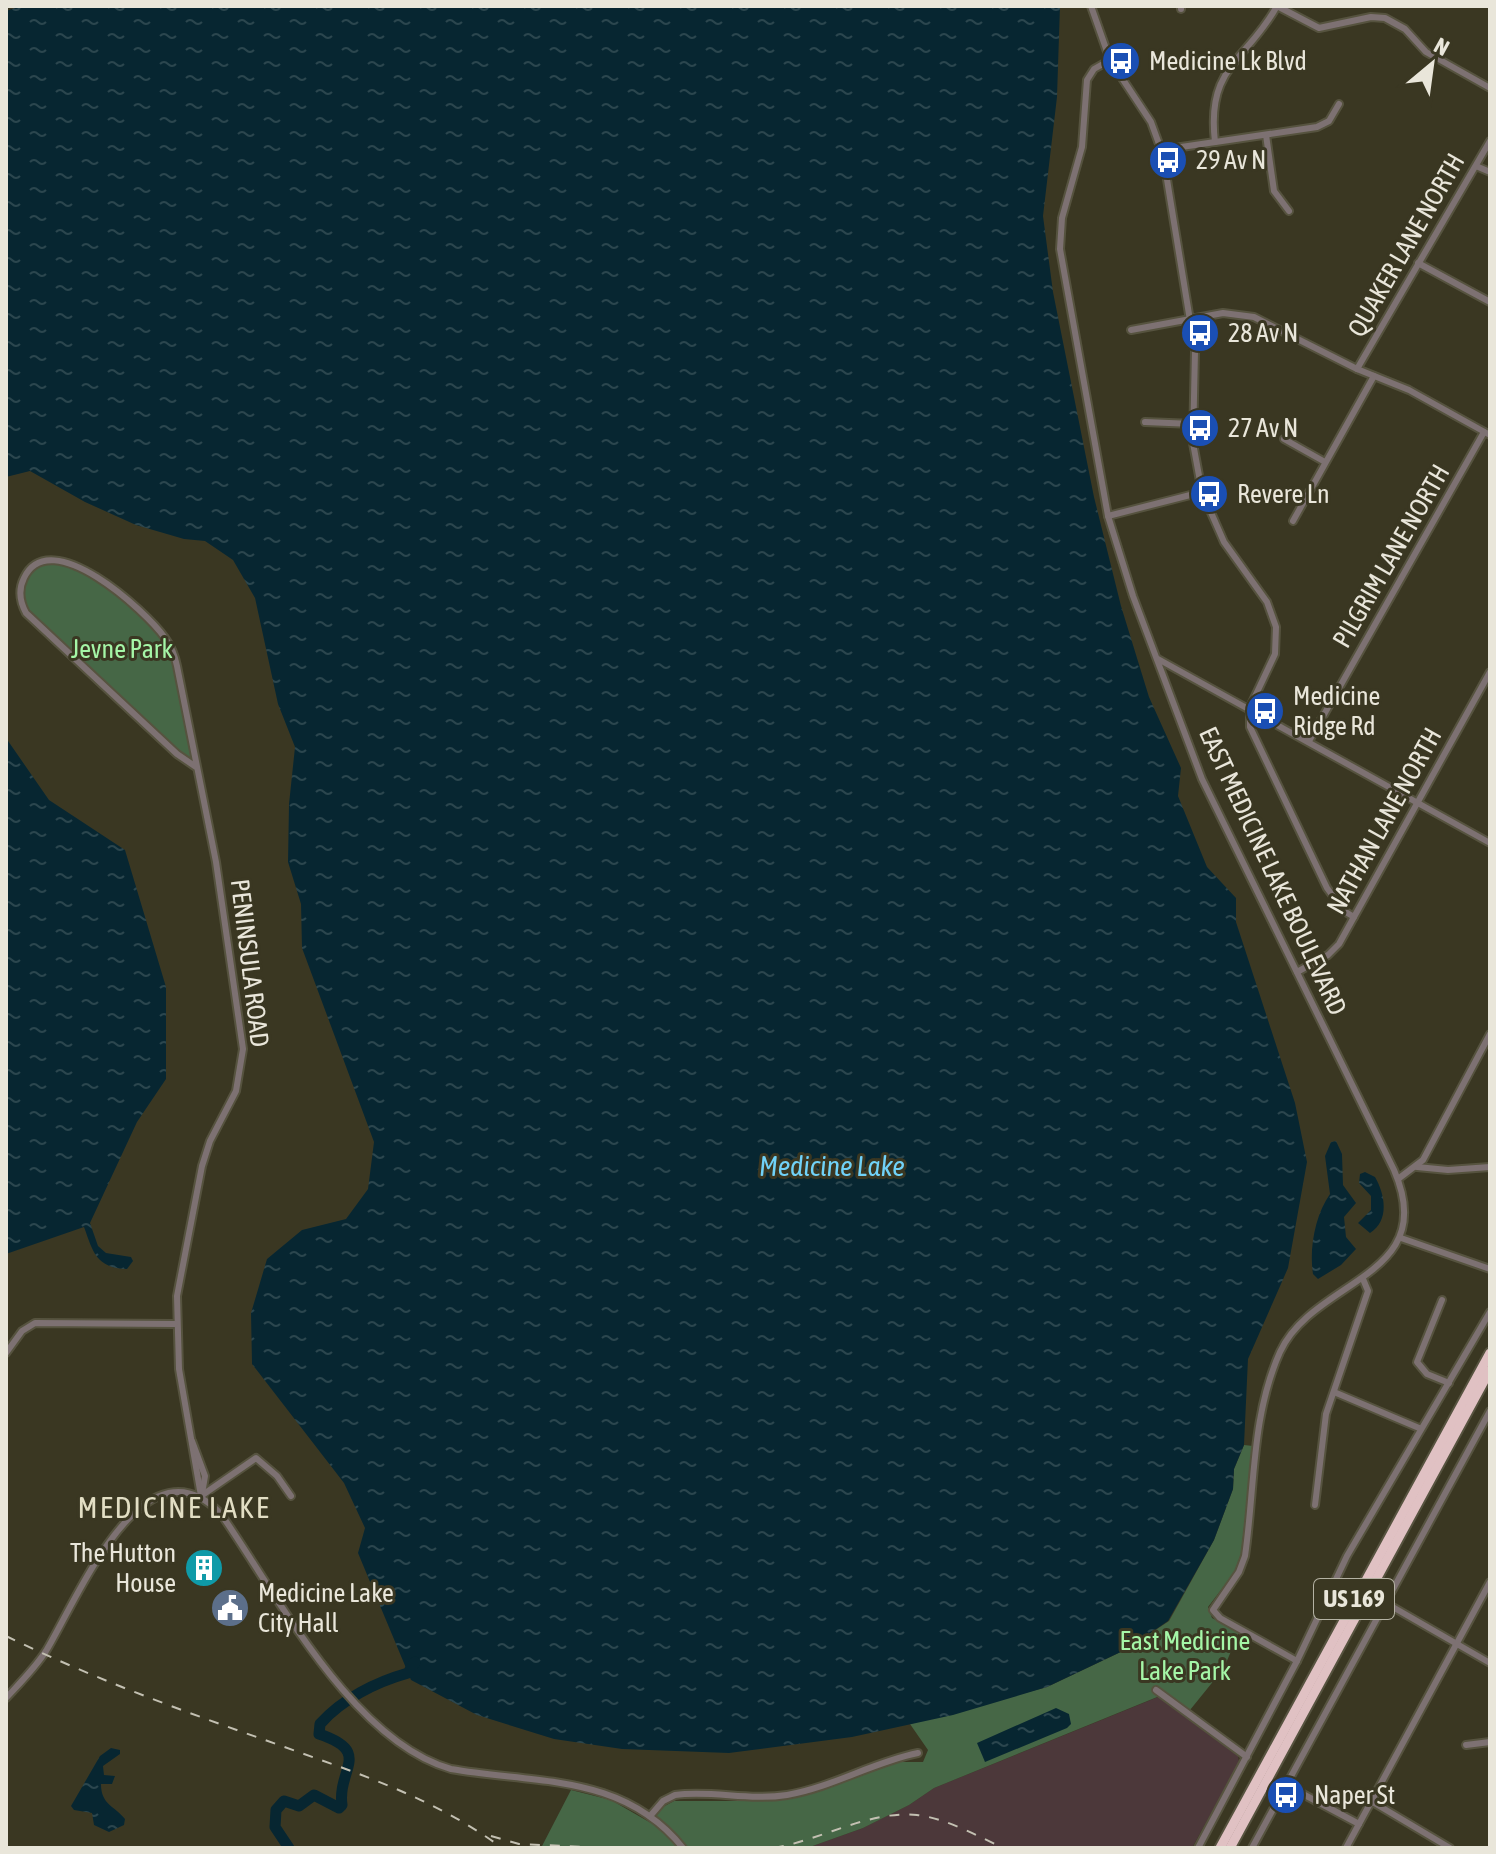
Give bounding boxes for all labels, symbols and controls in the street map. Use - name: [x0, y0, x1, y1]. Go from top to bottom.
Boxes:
- north arrow: [1392, 24, 1472, 104]
- text: N: [1430, 32, 1454, 61]
- bus stop icon: Medicine Lk Blvd: [1100, 40, 1142, 82]
- place label: Medicine Lk Blvd: [1149, 46, 1307, 76]
- bus stop icon: 29 Av N: [1147, 139, 1189, 181]
- place label: 29 Av N: [1196, 145, 1266, 175]
- street label: QUAKER LANE NORTH: [1341, 148, 1471, 342]
- bus stop icon: 28 Av N: [1179, 312, 1221, 354]
- place label: 28 Av N: [1228, 318, 1298, 348]
- bus stop icon: 27 Av N: [1179, 407, 1221, 449]
- place label: 27 Av N: [1228, 413, 1298, 443]
- street label: PILGRIM LANE NORTH: [1326, 459, 1456, 653]
- bus stop icon: Revere Ln: [1188, 473, 1230, 515]
- place label: Revere Ln: [1237, 479, 1330, 509]
- park label: Jevne Park: [71, 634, 173, 664]
- place label: Medicine Ridge Rd: [1293, 681, 1380, 741]
- bus stop icon: Medicine Ridge Rd: [1244, 690, 1286, 732]
- street label: EAST MEDICINE LAKE BOULEVARD: [1193, 722, 1353, 1020]
- street label: NATHAN LANE NORTH: [1320, 723, 1448, 919]
- street label: PENINSULA ROAD: [225, 877, 275, 1049]
- water label: Medicine Lake: [759, 1150, 905, 1182]
- district label: MEDICINE LAKE: [78, 1490, 270, 1524]
- place label: The Hutton House: [70, 1538, 176, 1598]
- building icon: The Hutton House: [183, 1547, 225, 1589]
- place label: Medicine Lake City Hall: [258, 1578, 394, 1638]
- road number: US 169: [1314, 1579, 1394, 1619]
- public building icon: Medicine Lake City Hall: [209, 1587, 251, 1629]
- park label: East Medicine Lake Park: [1120, 1626, 1250, 1686]
- bus stop icon: Naper St: [1265, 1774, 1307, 1816]
- place label: Naper St: [1314, 1780, 1395, 1810]

